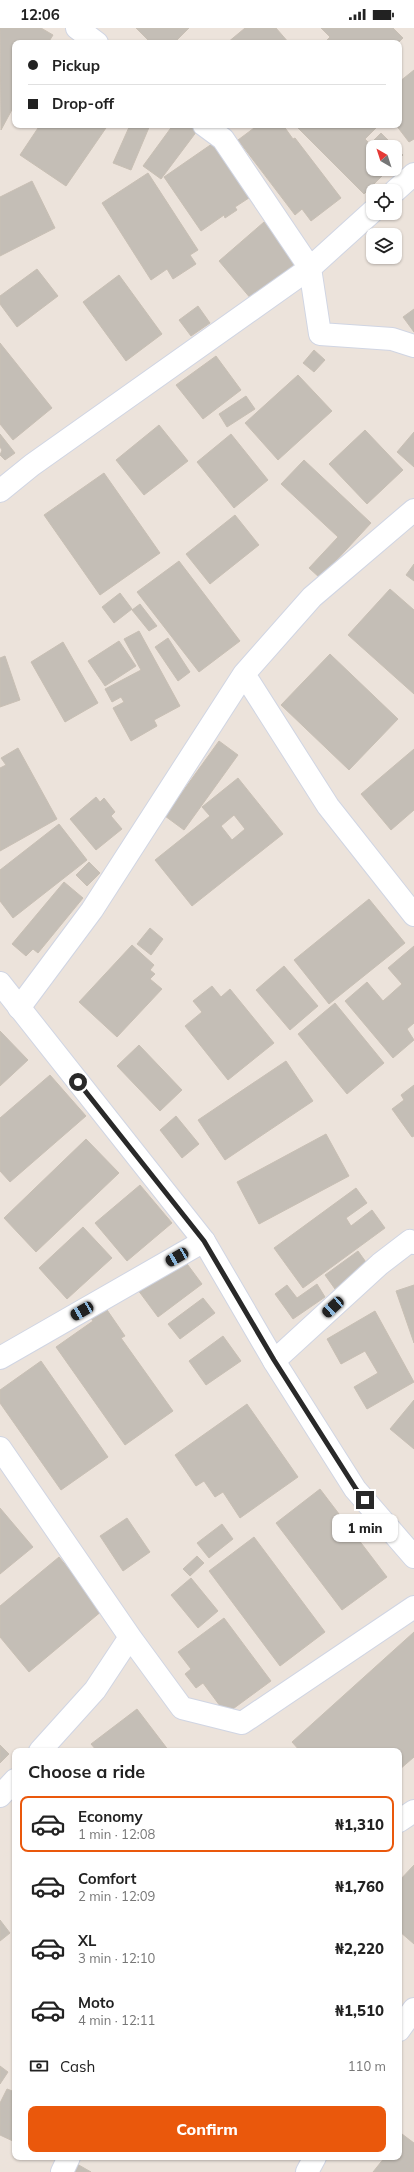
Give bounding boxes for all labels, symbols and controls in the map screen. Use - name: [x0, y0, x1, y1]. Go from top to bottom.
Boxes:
- text: 12:06: [20, 5, 60, 24]
- text: Pickup: [52, 56, 100, 75]
- text: Drop-off: [52, 94, 114, 113]
- north arrow: [366, 140, 402, 176]
- map controls: [366, 140, 402, 264]
- button: locate: [366, 184, 402, 220]
- button: layers: [366, 228, 402, 264]
- route start: [69, 1073, 87, 1091]
- car: [164, 1246, 190, 1268]
- car: [320, 1295, 346, 1319]
- car: [69, 1300, 95, 1322]
- route end: [356, 1491, 374, 1509]
- callout: 1 min: [332, 1514, 398, 1542]
- text: 1 min: [348, 1520, 382, 1536]
- text: Choose a ride: [28, 1760, 145, 1783]
- icon: car: [30, 1806, 66, 1842]
- text: Economy: [78, 1807, 143, 1826]
- text: ₦1,310: [335, 1815, 384, 1834]
- text: 1 min · 12:08: [78, 1826, 155, 1842]
- icon: car: [30, 1868, 66, 1904]
- text: Comfort: [78, 1869, 136, 1888]
- text: ₦1,760: [335, 1877, 384, 1896]
- text: 2 min · 12:09: [78, 1888, 155, 1904]
- icon: car: [30, 1930, 66, 1966]
- text: XL: [78, 1931, 96, 1950]
- text: ₦2,220: [335, 1939, 384, 1958]
- text: 3 min · 12:10: [78, 1950, 155, 1966]
- icon: car: [30, 1992, 66, 2028]
- text: Moto: [78, 1993, 114, 2012]
- text: ₦1,510: [335, 2001, 384, 2020]
- text: 4 min · 12:11: [78, 2012, 155, 2028]
- icon: cash: [28, 2055, 50, 2077]
- text: Cash: [60, 2057, 95, 2076]
- text: 110 m: [348, 2058, 386, 2074]
- button: Confirm: [28, 2106, 386, 2152]

